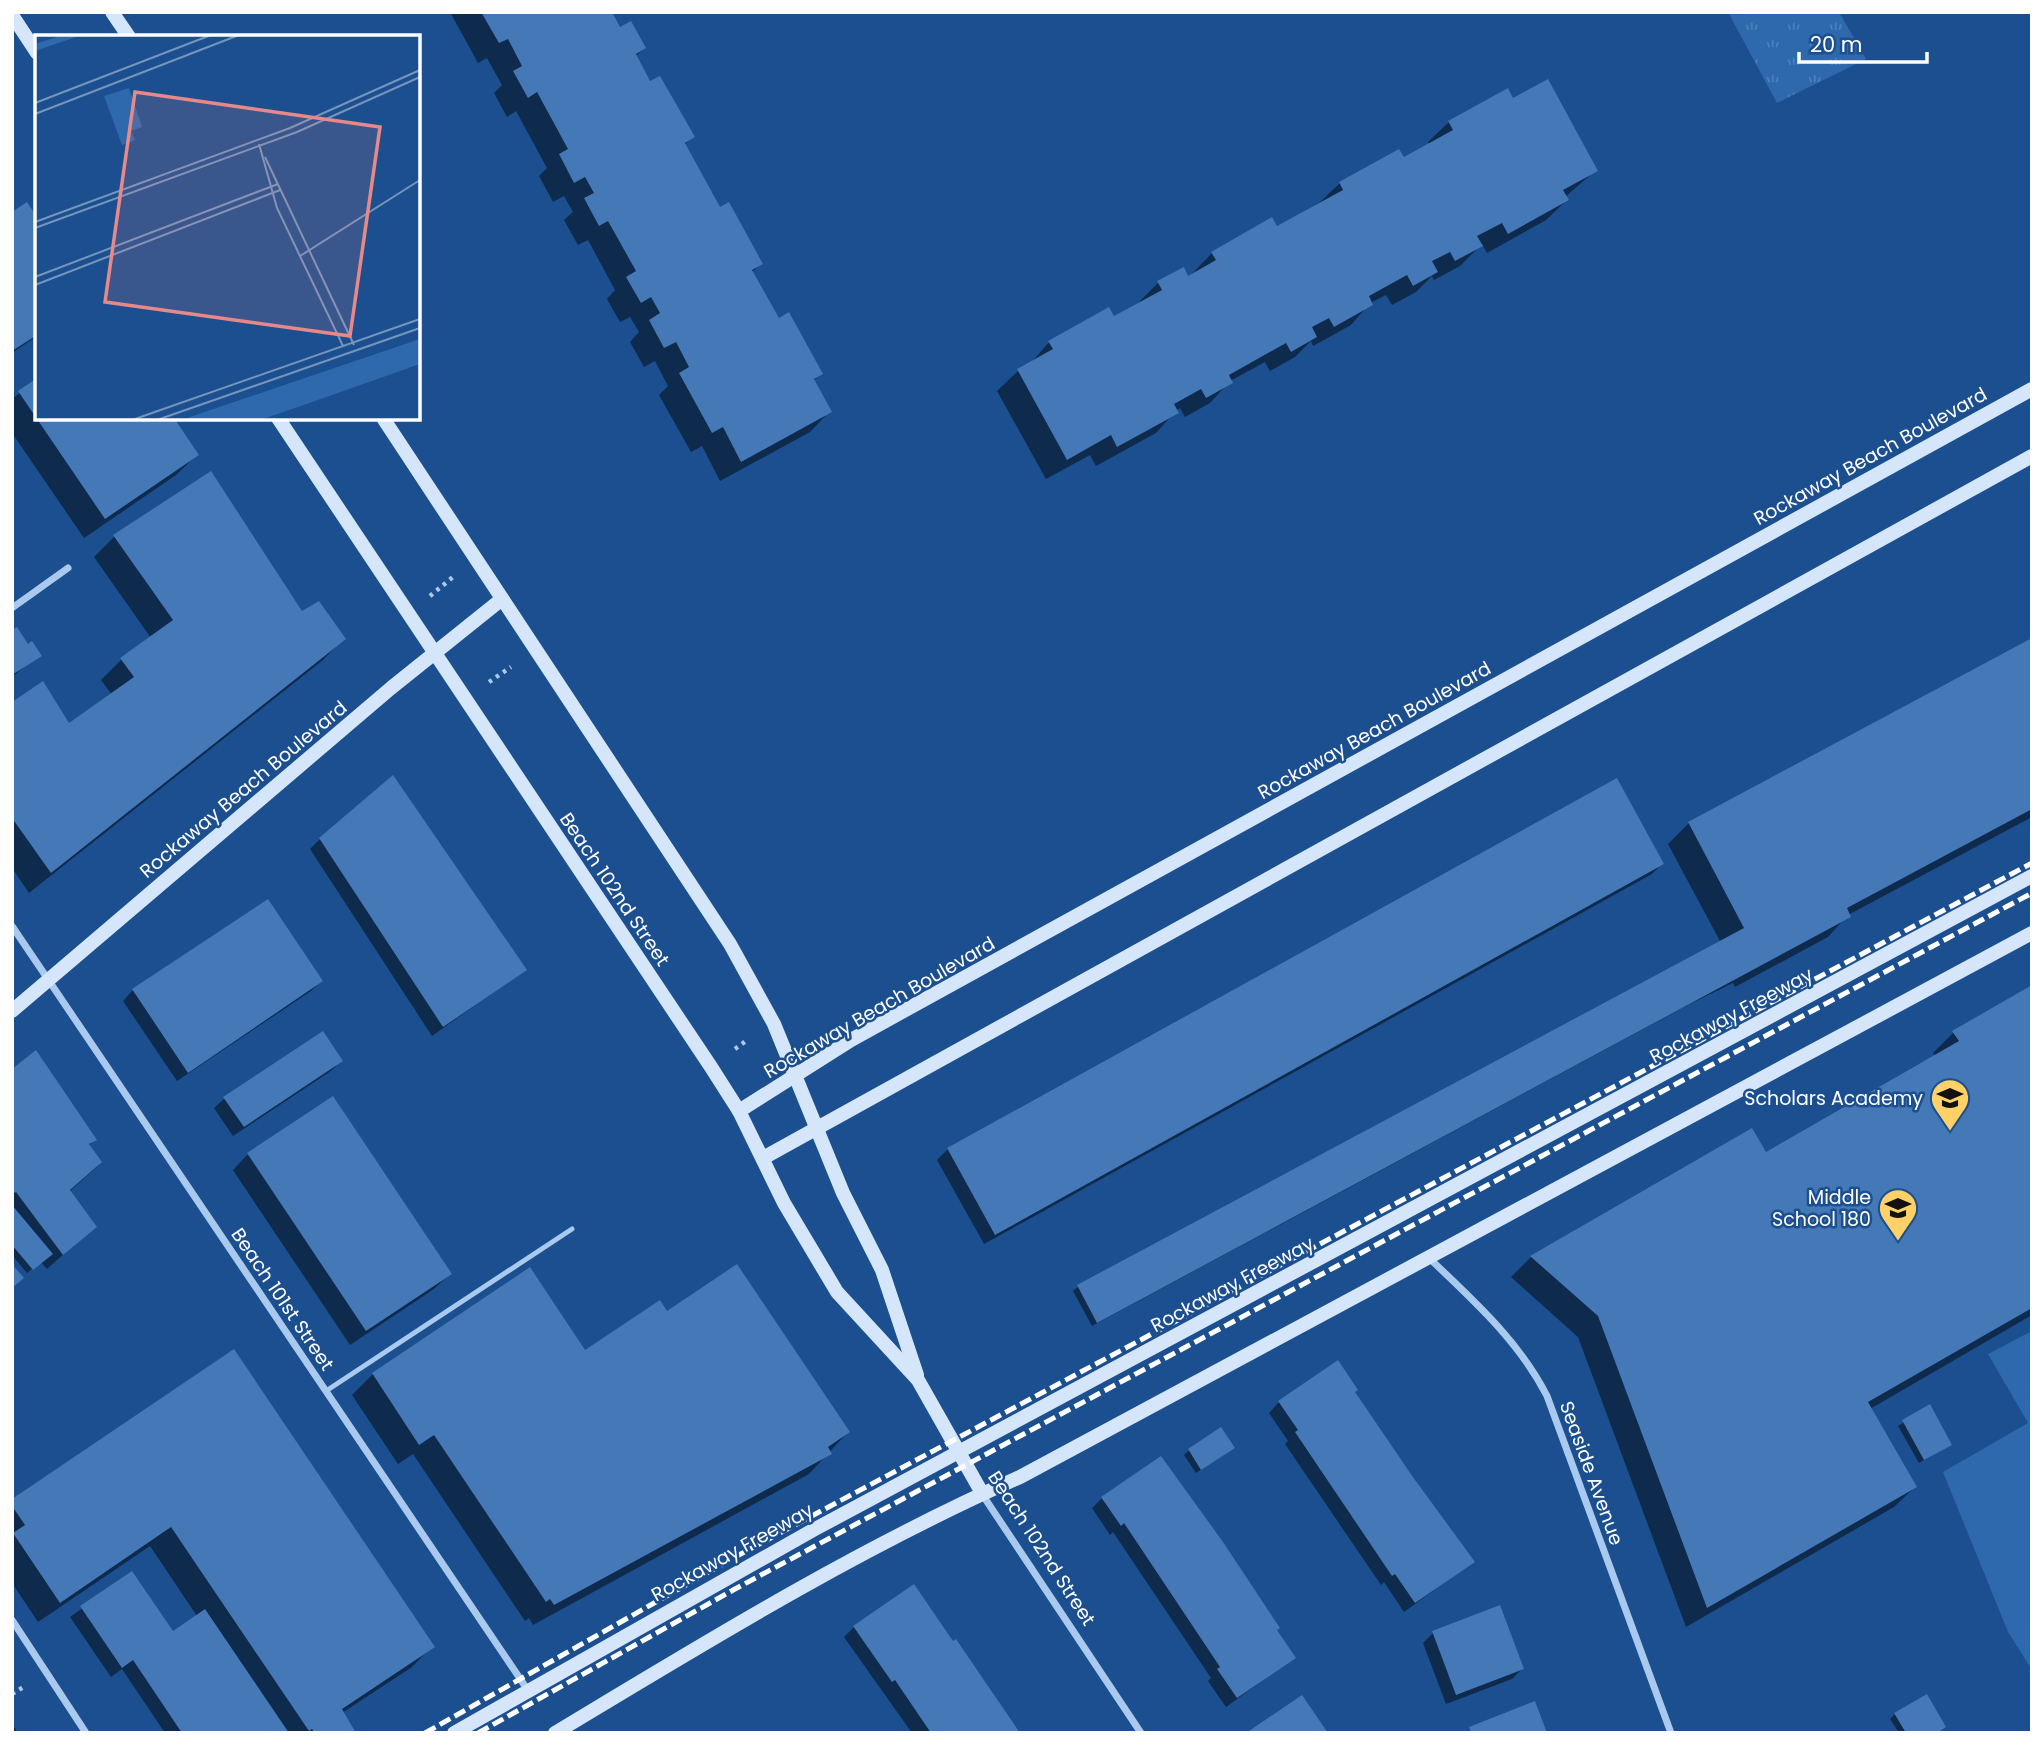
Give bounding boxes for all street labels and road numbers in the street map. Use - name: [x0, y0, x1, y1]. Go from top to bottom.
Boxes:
- street label: Rockaway Beach Boulevard: [1749, 381, 1992, 532]
- street label: Rockaway Beach Boulevard: [1253, 655, 1496, 806]
- street label: Rockaway Beach Boulevard: [134, 695, 353, 884]
- street label: Beach 102nd Street: [553, 807, 676, 971]
- street label: Rockaway Beach Boulevard: [759, 930, 1000, 1085]
- street label: Rockaway Freeway: [1645, 961, 1818, 1070]
- street label: Beach 101st Street: [225, 1223, 340, 1376]
- street label: Rockaway Freeway: [1146, 1230, 1319, 1339]
- street label: Seaside Avenue: [1553, 1397, 1630, 1549]
- street label: Beach 102nd Street: [981, 1466, 1102, 1631]
- street label: Rockaway Freeway: [646, 1497, 818, 1608]

